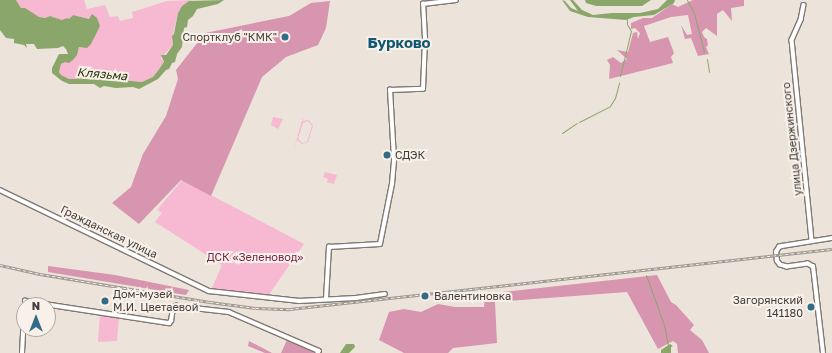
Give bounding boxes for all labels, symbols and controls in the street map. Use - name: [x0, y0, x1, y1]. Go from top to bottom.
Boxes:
- place label: Спортклуб "КМК": [182, 30, 277, 44]
- marker: Спортклуб "КМК": [280, 32, 290, 42]
- district label: Бурково: [367, 34, 431, 52]
- water label: Клязьма: [76, 65, 128, 83]
- street label: улица Дзержинского: [779, 82, 805, 196]
- place label: СДЭК: [395, 148, 425, 162]
- marker: СДЭК: [382, 150, 392, 160]
- street label: Гражданская улица: [58, 203, 160, 261]
- park label: ДСК «Зеленовод»: [207, 250, 303, 264]
- place label: Дом-музей М.И. Цветаевой: [113, 288, 198, 314]
- place label: Валентиновка: [434, 289, 511, 303]
- marker: Валентиновка: [419, 290, 431, 302]
- place label: Загорянский 141180: [733, 294, 803, 320]
- marker: Дом-музей М.И. Цветаевой: [100, 296, 110, 306]
- north arrow: [16, 297, 56, 337]
- text: N: [32, 299, 40, 312]
- marker: Загорянский 141180: [806, 302, 816, 312]

